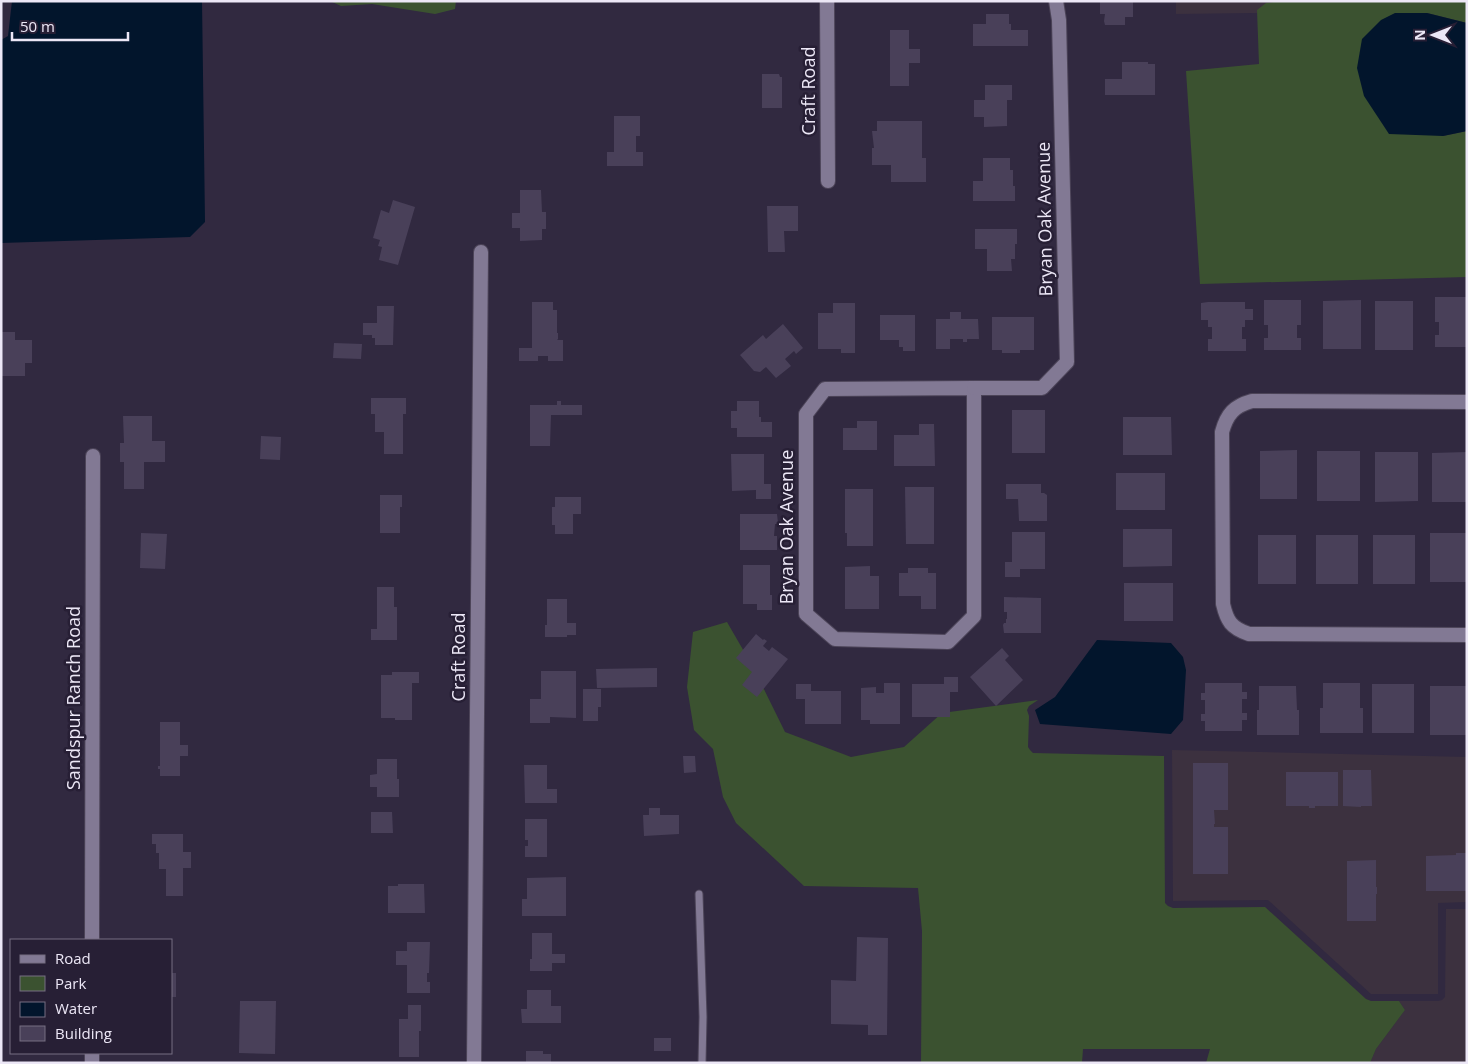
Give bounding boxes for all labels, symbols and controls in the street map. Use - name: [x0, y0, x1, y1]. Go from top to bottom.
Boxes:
- scale bar: [12, 10, 129, 42]
- north arrow: [1408, 10, 1458, 60]
- text: 50 m: [20, 16, 55, 36]
- text: N: [1410, 29, 1429, 41]
- street label: Craft Road: [796, 47, 820, 135]
- street label: Bryan Oak Avenue: [1031, 142, 1057, 296]
- street label: Bryan Oak Avenue: [774, 450, 798, 604]
- street label: Sandspur Ranch Road: [61, 606, 85, 790]
- street label: Craft Road: [446, 613, 470, 701]
- legend: [10, 939, 172, 1054]
- text: Road: [55, 948, 91, 968]
- text: Park: [55, 973, 86, 993]
- text: Water: [55, 998, 97, 1018]
- text: Building: [55, 1023, 112, 1043]

